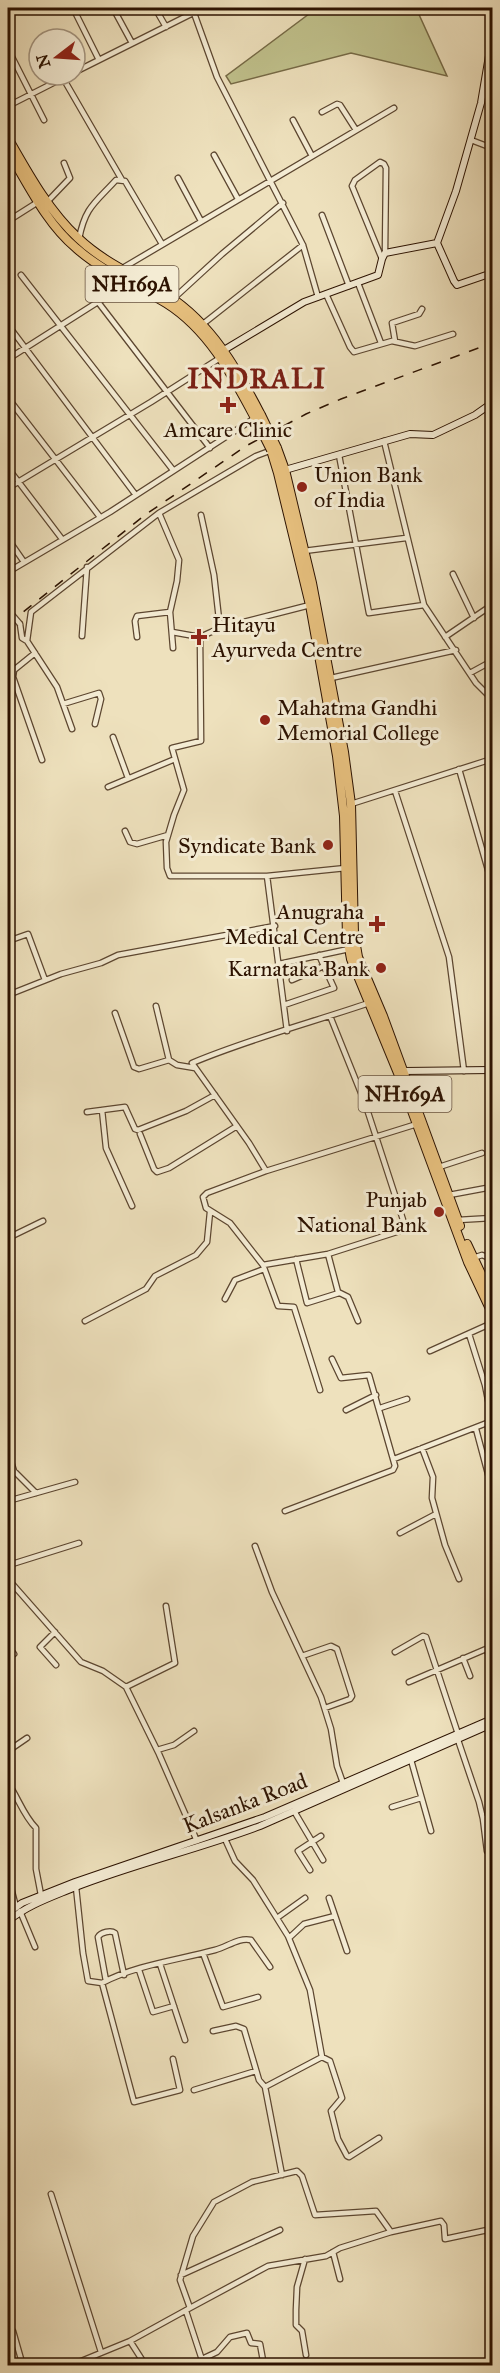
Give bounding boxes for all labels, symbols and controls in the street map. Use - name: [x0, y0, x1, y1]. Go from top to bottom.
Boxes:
- north arrow: [27, 27, 87, 87]
- text: N: [32, 52, 54, 71]
- road number: NH169A: [86, 266, 178, 302]
- district label: INDRALI: [187, 361, 327, 396]
- marker: Amcare Clinic: [219, 396, 237, 414]
- place label: Amcare Clinic: [163, 416, 292, 443]
- place label: Union Bank of India: [314, 461, 423, 513]
- marker: Union Bank of India: [295, 480, 309, 494]
- place label: Hitayu Ayurveda Centre: [211, 611, 362, 663]
- marker: Hitayu Ayurveda Centre: [190, 628, 208, 646]
- place label: Mahatma Gandhi Memorial College: [277, 694, 439, 746]
- marker: Mahatma Gandhi Memorial College: [258, 713, 272, 727]
- place label: Syndicate Bank: [178, 832, 317, 859]
- marker: Syndicate Bank: [321, 838, 335, 852]
- place label: Anugraha Medical Centre: [225, 898, 365, 950]
- marker: Anugraha Medical Centre: [368, 915, 386, 933]
- place label: Karnataka Bank: [227, 955, 370, 982]
- marker: Karnataka Bank: [374, 961, 388, 975]
- road number: NH169A: [358, 1076, 452, 1112]
- place label: Punjab National Bank: [297, 1186, 428, 1238]
- marker: Punjab National Bank: [432, 1205, 446, 1219]
- street label: Kalsanka Road: [179, 1767, 311, 1839]

